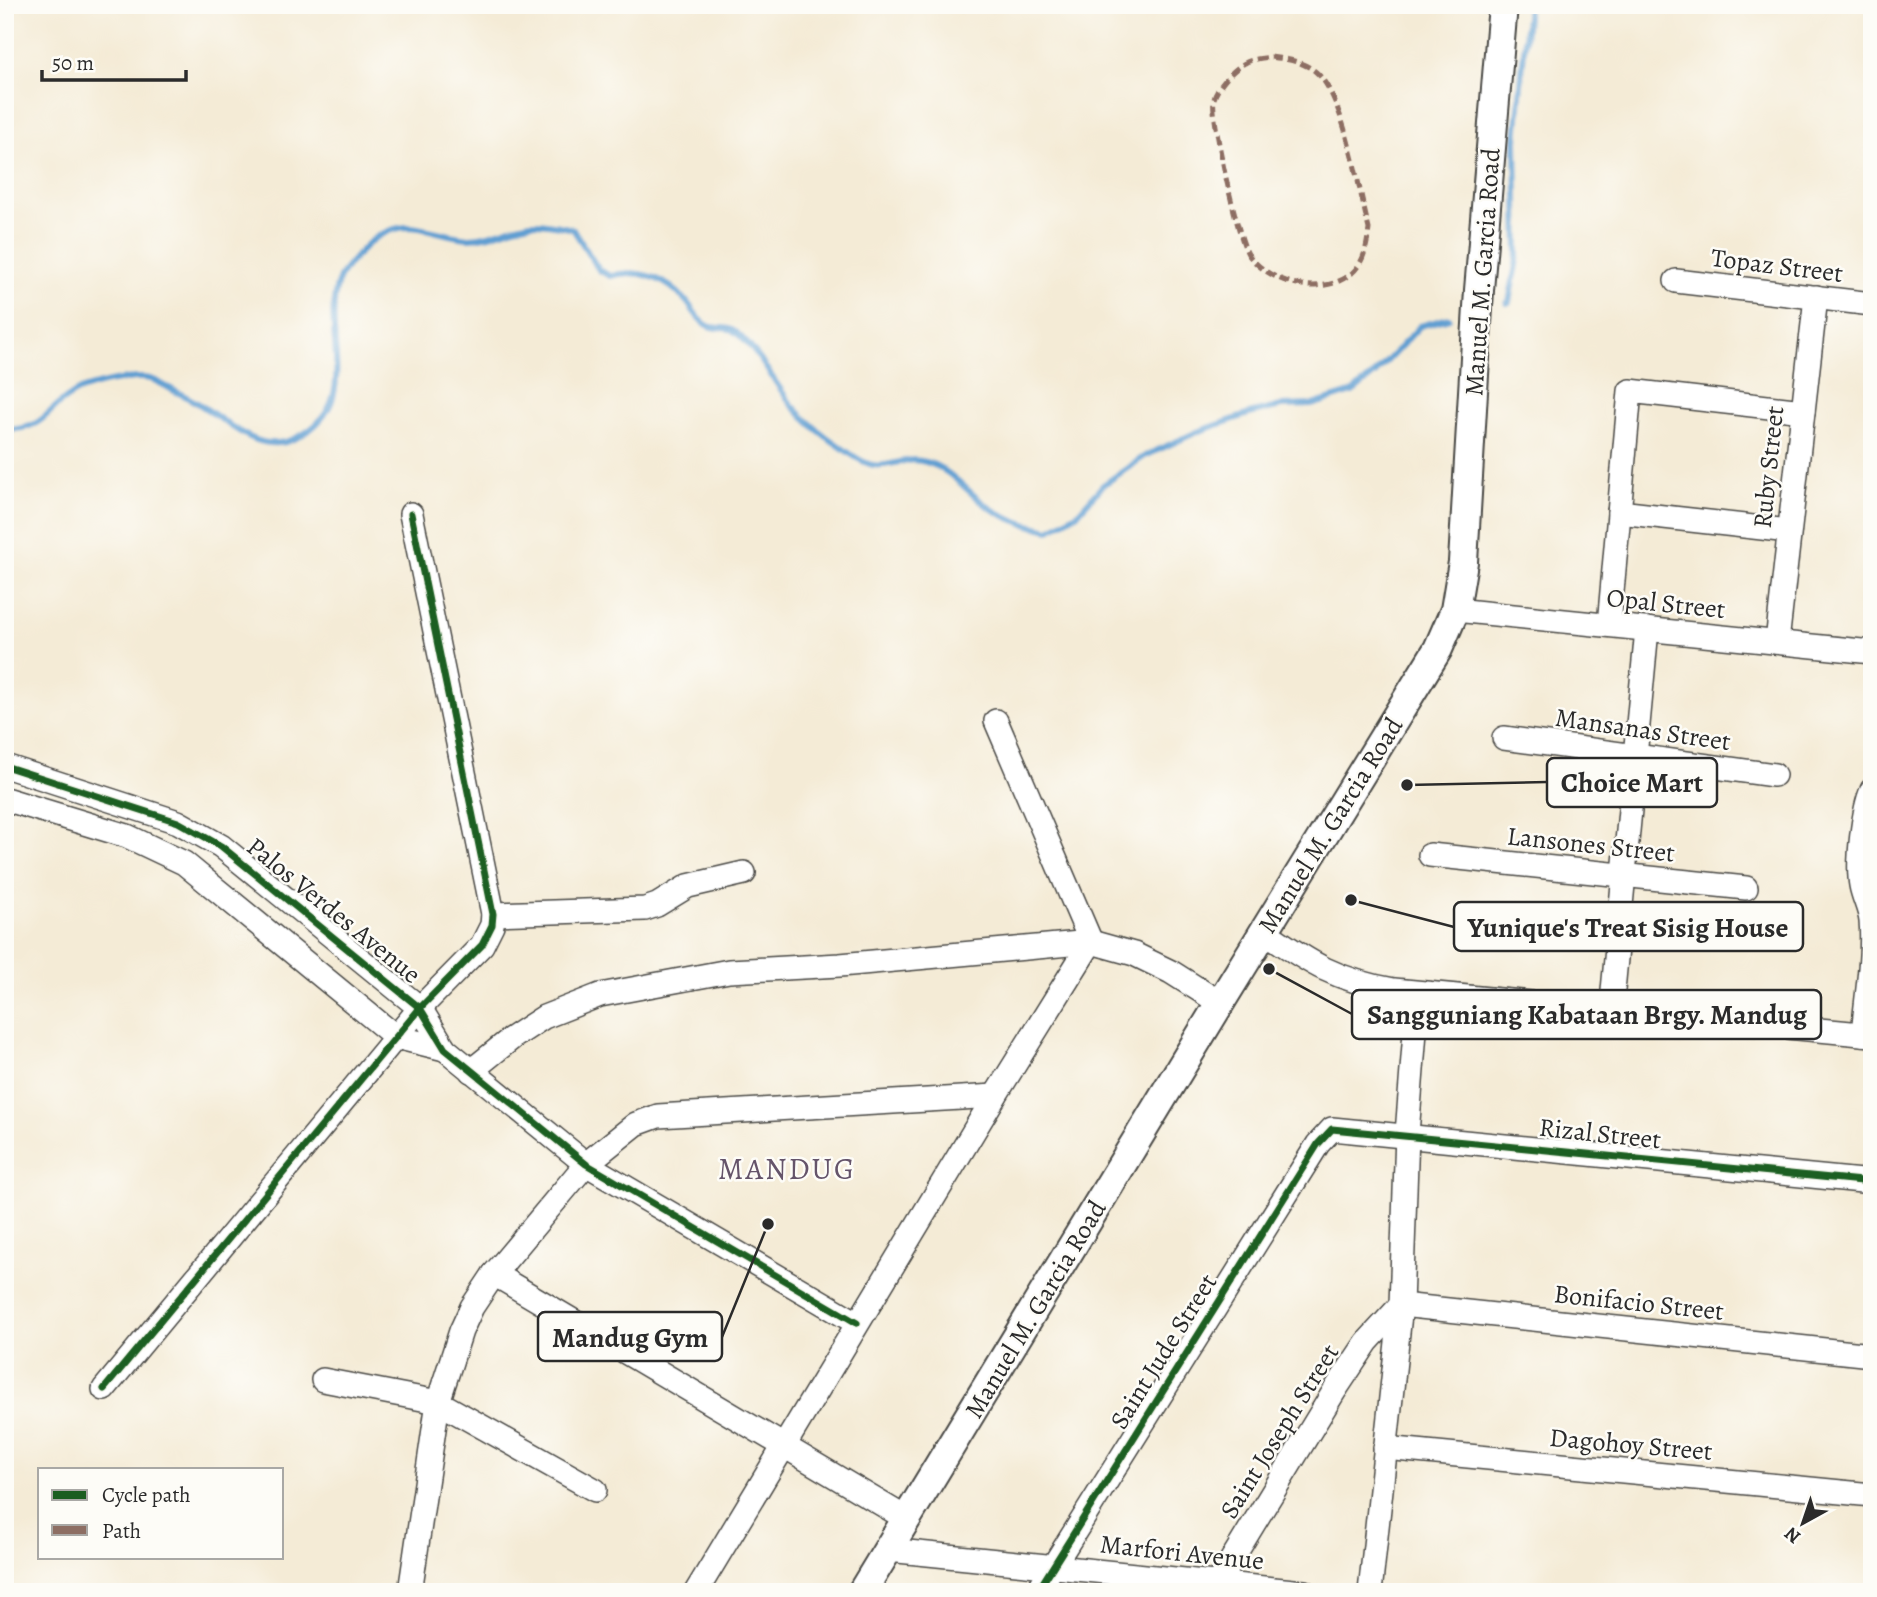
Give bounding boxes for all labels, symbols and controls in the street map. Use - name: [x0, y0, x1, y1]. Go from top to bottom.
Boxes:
- scale bar: [42, 38, 186, 82]
- text: 50 m: [52, 49, 94, 77]
- street label: Manuel M. Garcia Road: [1456, 147, 1509, 397]
- street label: Topaz Street: [1709, 240, 1845, 291]
- street label: Ruby Street: [1745, 404, 1792, 530]
- street label: Opal Street: [1605, 580, 1727, 627]
- street label: Mansanas Street: [1553, 700, 1733, 759]
- street label: Manuel M. Garcia Road: [1250, 711, 1411, 940]
- callout: Choice Mart: [1547, 758, 1717, 807]
- text: Choice Mart: [1561, 764, 1703, 802]
- street label: Lansones Street: [1505, 818, 1677, 871]
- street label: Palos Verdes Avenue: [239, 829, 428, 992]
- callout: Yunique's Treat Sisig House: [1454, 902, 1803, 951]
- text: Yunique's Treat Sisig House: [1467, 909, 1789, 947]
- callout: Sangguniang Kabataan Brgy. Mandug: [1352, 990, 1821, 1039]
- text: Sangguniang Kabataan Brgy. Mandug: [1367, 996, 1808, 1034]
- street label: Rizal Street: [1537, 1110, 1663, 1157]
- district label: MANDUG: [718, 1149, 856, 1189]
- street label: Manuel M. Garcia Road: [956, 1194, 1114, 1425]
- street label: Saint Jude Street: [1102, 1267, 1225, 1436]
- street label: Bonifacio Street: [1552, 1276, 1726, 1329]
- callout: Mandug Gym: [538, 1312, 722, 1361]
- text: Mandug Gym: [552, 1319, 708, 1357]
- street label: Saint Joseph Street: [1212, 1337, 1347, 1525]
- street label: Dagohoy Street: [1548, 1420, 1714, 1469]
- legend: [38, 1468, 284, 1558]
- text: Cycle path: [102, 1481, 191, 1509]
- north arrow: [1769, 1488, 1839, 1558]
- text: Path: [102, 1517, 141, 1545]
- text: N: [1779, 1521, 1806, 1550]
- street label: Marfori Avenue: [1098, 1526, 1266, 1579]

